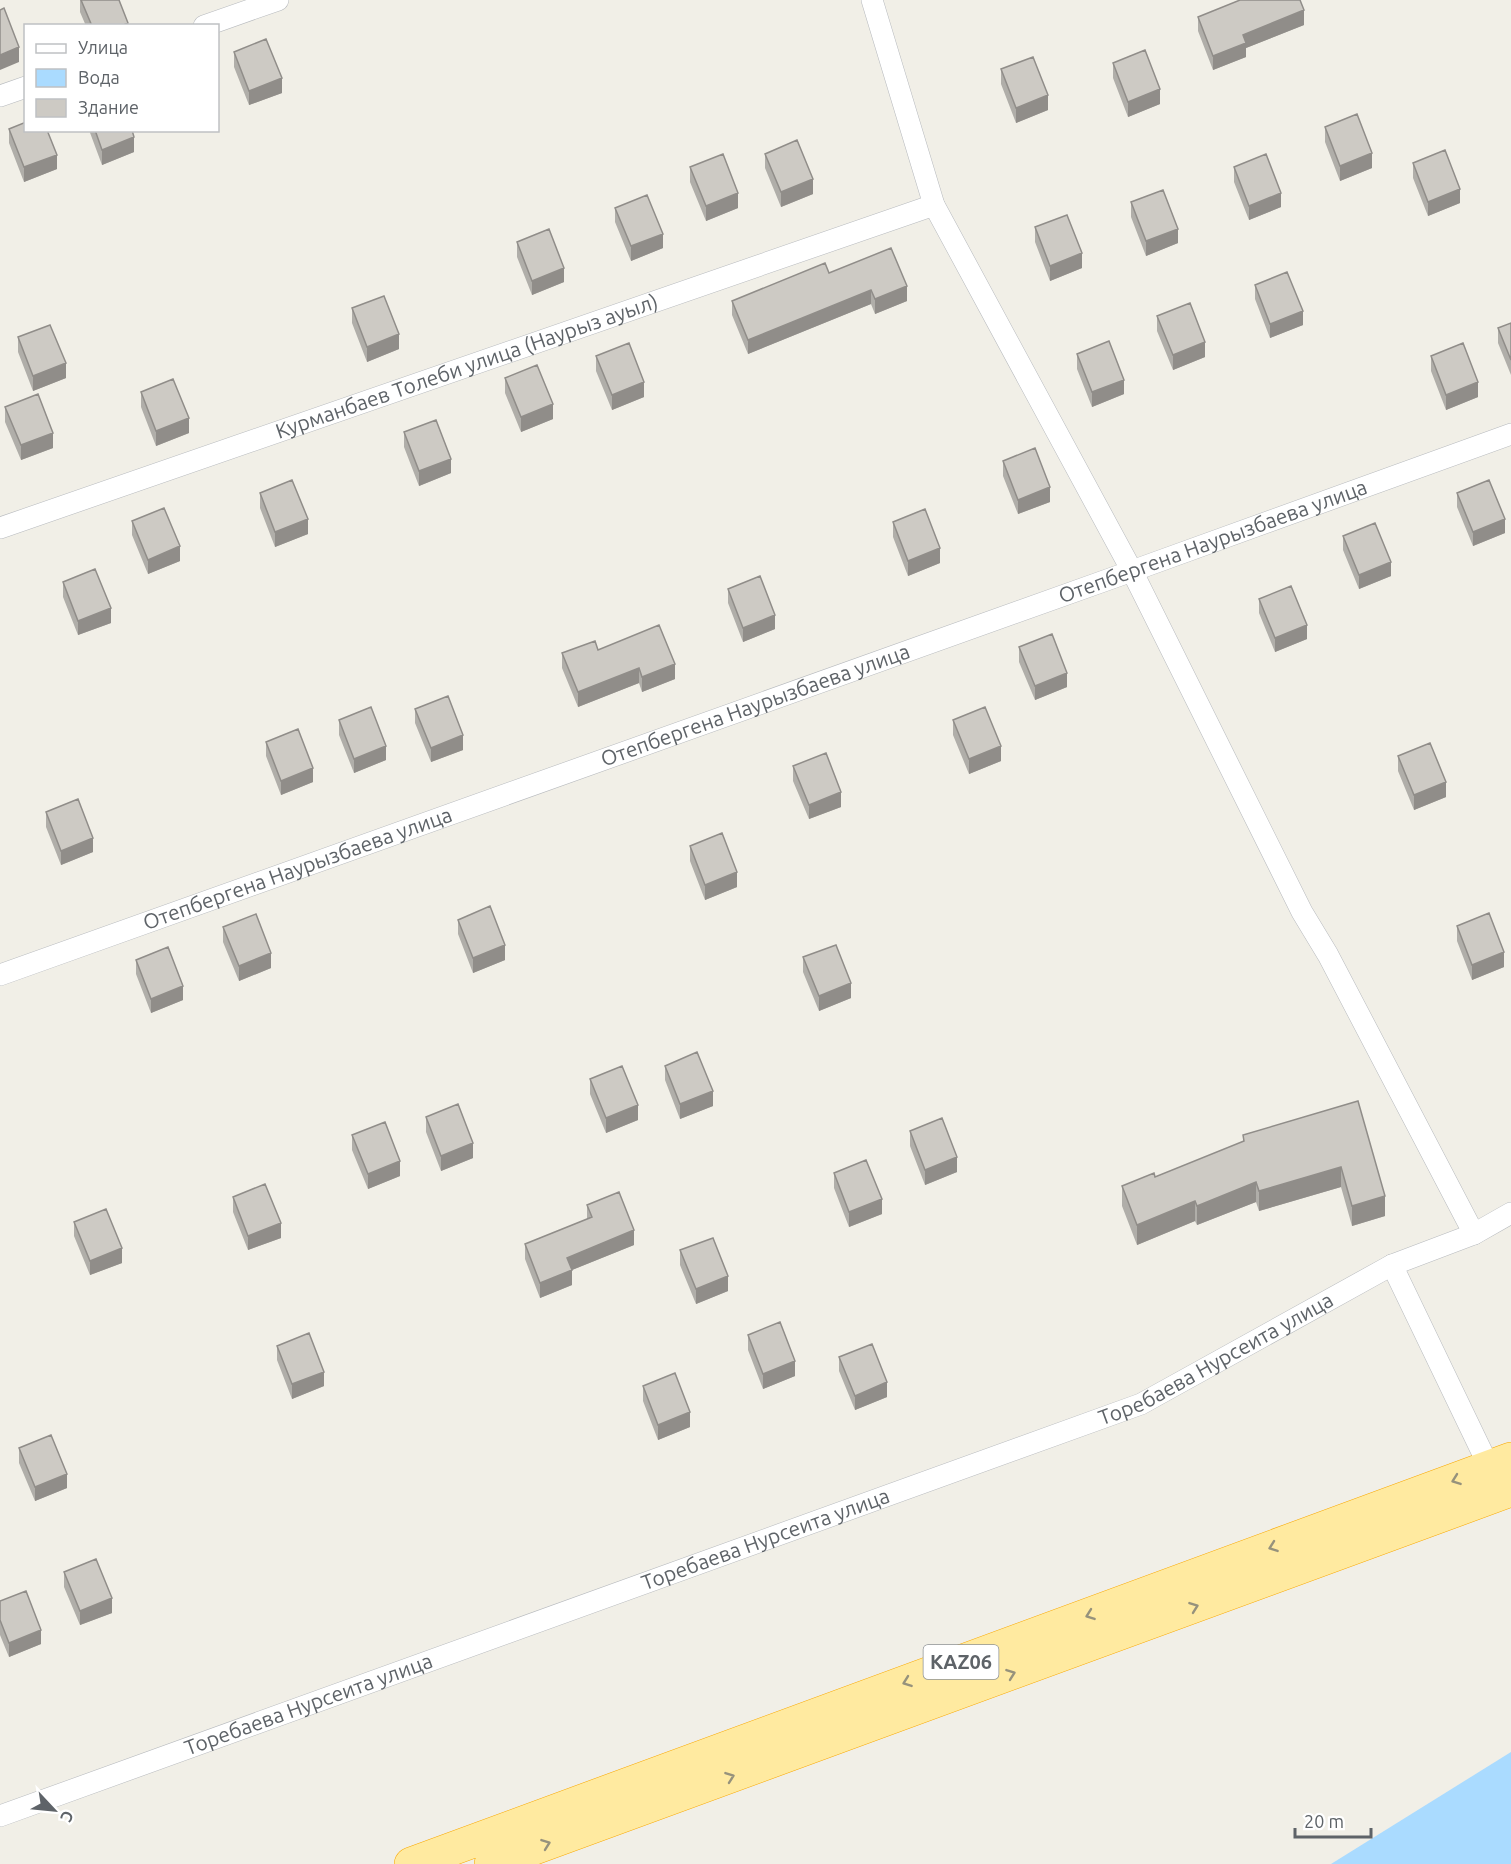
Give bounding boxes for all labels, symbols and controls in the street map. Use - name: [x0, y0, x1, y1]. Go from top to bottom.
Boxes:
- legend: [24, 24, 219, 132]
- text: Улица: [78, 37, 128, 57]
- text: Вода: [78, 67, 120, 87]
- text: Здание: [78, 97, 139, 117]
- street label: Курманбаев Толеби улица (Наурыз ауыл): [272, 288, 661, 443]
- street label: Отепбергена Наурызбаева улица: [1055, 474, 1370, 607]
- street label: Отепбергена Наурызбаева улица: [597, 638, 913, 771]
- street label: Отепбергена Наурызбаева улица: [140, 802, 455, 934]
- street label: Торебаева Нурсеита улица: [1095, 1287, 1337, 1429]
- one-way arrow: [1452, 1473, 1463, 1485]
- street label: Торебаева Нурсеита улица: [638, 1483, 893, 1594]
- one-way arrow: [1269, 1540, 1279, 1553]
- one-way arrow: [1189, 1602, 1199, 1615]
- one-way arrow: [1085, 1607, 1096, 1620]
- road number: KАZ06: [924, 1645, 998, 1679]
- street label: Торебаева Нурсеита улица: [181, 1648, 435, 1759]
- one-way arrow: [1005, 1669, 1016, 1681]
- one-way arrow: [902, 1674, 913, 1687]
- one-way arrow: [723, 1772, 734, 1784]
- north arrow: [24, 1780, 84, 1840]
- scale bar: [1295, 1801, 1372, 1839]
- text: С: [57, 1808, 78, 1825]
- text: 20 m: [1304, 1811, 1344, 1831]
- one-way arrow: [540, 1839, 551, 1851]

